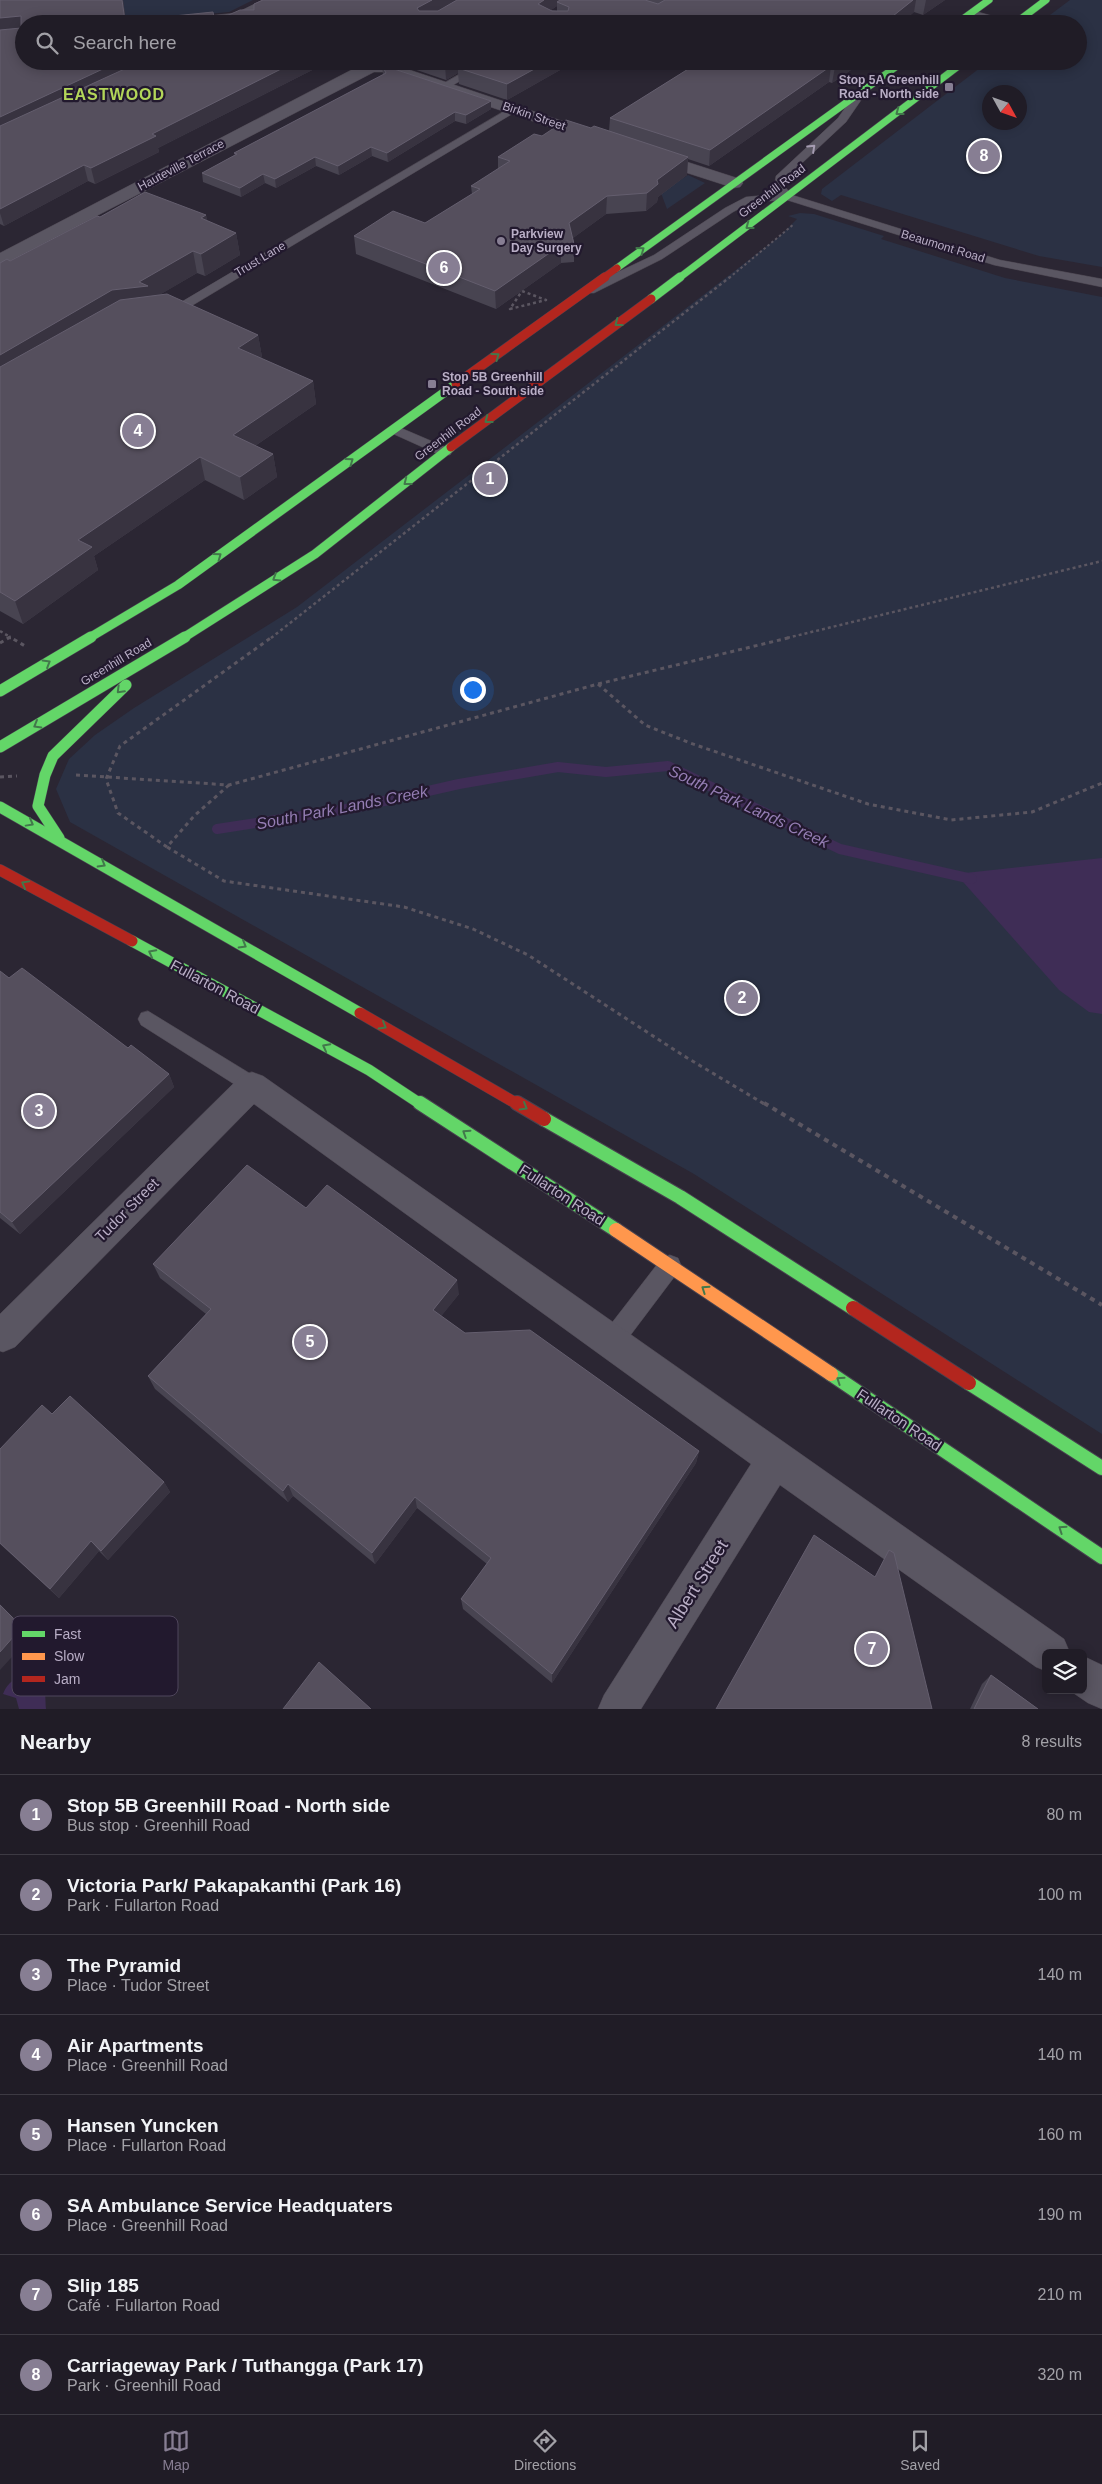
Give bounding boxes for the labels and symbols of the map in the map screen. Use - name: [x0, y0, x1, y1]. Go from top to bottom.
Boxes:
- place label: Stop 5A Greenhill Road - North side: [839, 73, 939, 101]
- marker: Stop 5A Greenhill Road - North side: [943, 81, 955, 93]
- north arrow: [982, 85, 1027, 130]
- district label: EASTWOOD: [63, 86, 165, 103]
- street label: Birkin Street: [501, 99, 568, 133]
- one-way arrow: [895, 106, 905, 115]
- street label: Hauteville Terrace: [135, 136, 227, 194]
- pin: 8: [968, 137, 1000, 175]
- one-way arrow: [807, 145, 816, 154]
- street label: Greenhill Road: [736, 161, 808, 221]
- one-way arrow: [745, 220, 755, 229]
- place label: Parkview Day Surgery: [511, 227, 582, 255]
- street label: Beaumont Road: [899, 227, 987, 265]
- marker: Parkview Day Surgery: [495, 235, 507, 247]
- street label: Trust Lane: [232, 238, 288, 280]
- one-way arrow: [636, 247, 645, 257]
- pin: 6: [428, 249, 460, 287]
- one-way arrow: [614, 317, 624, 326]
- one-way arrow: [490, 353, 499, 362]
- place label: Stop 5B Greenhill Road - South side: [442, 370, 544, 398]
- marker: Stop 5B Greenhill Road - South side: [426, 378, 438, 390]
- street label: Greenhill Road: [412, 404, 484, 464]
- pin: 4: [122, 412, 154, 450]
- one-way arrow: [484, 414, 494, 423]
- one-way arrow: [344, 458, 354, 467]
- pin: 1: [474, 460, 506, 498]
- one-way arrow: [403, 476, 413, 485]
- one-way arrow: [212, 554, 221, 562]
- one-way arrow: [272, 572, 281, 582]
- street label: Greenhill Road: [78, 635, 154, 689]
- one-way arrow: [42, 659, 51, 669]
- your location: [460, 677, 486, 703]
- one-way arrow: [117, 684, 126, 693]
- one-way arrow: [33, 718, 42, 728]
- water label: South Park Lands Creek: [666, 762, 832, 851]
- water label: South Park Lands Creek: [255, 782, 430, 832]
- one-way arrow: [25, 817, 34, 827]
- one-way arrow: [97, 857, 106, 867]
- one-way arrow: [21, 880, 30, 890]
- one-way arrow: [237, 938, 246, 948]
- one-way arrow: [148, 949, 157, 959]
- street label: Fullarton Road: [168, 956, 263, 1017]
- pin: 2: [726, 979, 758, 1017]
- one-way arrow: [378, 1020, 387, 1030]
- one-way arrow: [322, 1043, 331, 1053]
- pin: 3: [23, 1092, 55, 1130]
- one-way arrow: [519, 1101, 528, 1111]
- one-way arrow: [463, 1130, 472, 1140]
- street label: Fullarton Road: [516, 1161, 608, 1229]
- street label: Tudor Street: [91, 1174, 163, 1245]
- one-way arrow: [701, 1286, 711, 1295]
- pin: 5: [294, 1323, 326, 1361]
- one-way arrow: [836, 1377, 845, 1386]
- street label: Fullarton Road: [854, 1385, 945, 1454]
- one-way arrow: [1058, 1526, 1067, 1536]
- street label: Albert Street: [662, 1536, 732, 1632]
- legend: [12, 1616, 178, 1696]
- text: Fast: [54, 1626, 81, 1642]
- pin: 7: [856, 1630, 888, 1668]
- text: Slow: [54, 1648, 85, 1664]
- text: Jam: [54, 1671, 80, 1687]

